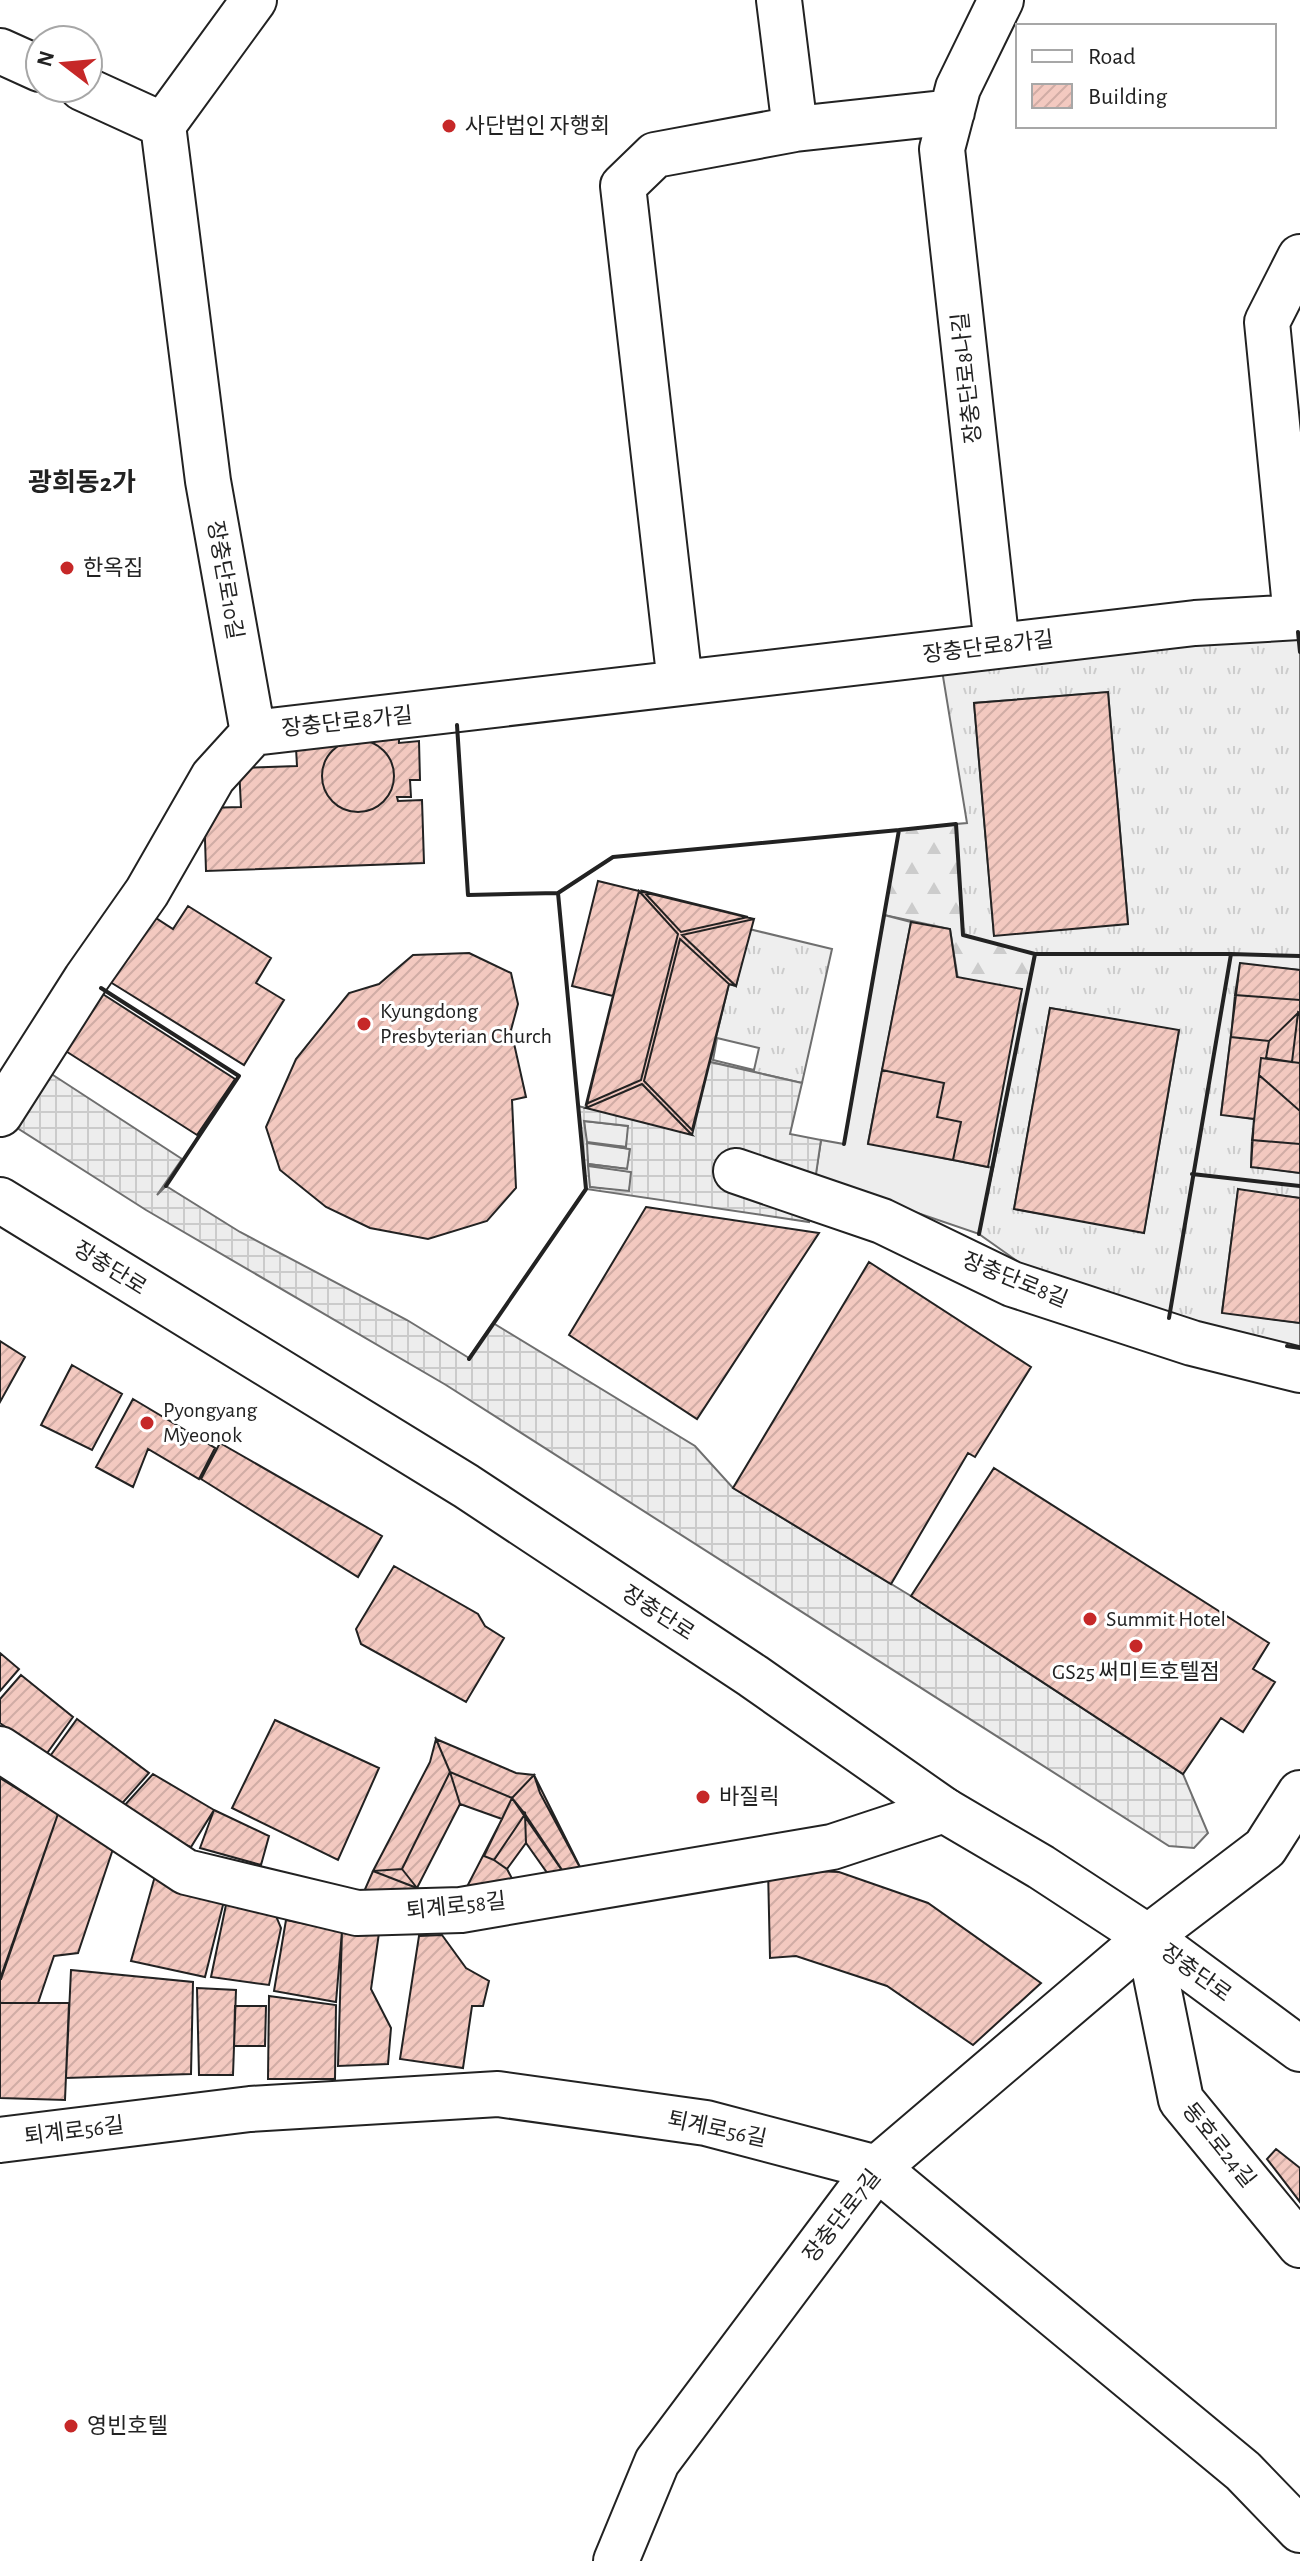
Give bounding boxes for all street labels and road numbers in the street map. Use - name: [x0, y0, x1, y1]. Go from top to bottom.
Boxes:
- street label: 장충단로8나길: [948, 311, 985, 445]
- street label: 장충단로10길: [204, 519, 247, 641]
- street label: 장충단로8가길: [921, 627, 1055, 666]
- street label: 장충단로8가길: [280, 703, 414, 740]
- street label: 장충단로: [70, 1236, 151, 1299]
- street label: 장충단로8길: [959, 1248, 1071, 1311]
- street label: 장충단로: [618, 1581, 698, 1644]
- street label: 퇴계로58길: [405, 1889, 507, 1922]
- street label: 장충단로: [1157, 1939, 1236, 2006]
- street label: 동호로24길: [1178, 2098, 1260, 2191]
- street label: 퇴계로56길: [666, 2107, 769, 2150]
- street label: 퇴계로56길: [23, 2113, 125, 2148]
- street label: 장충단로7길: [799, 2165, 885, 2266]

